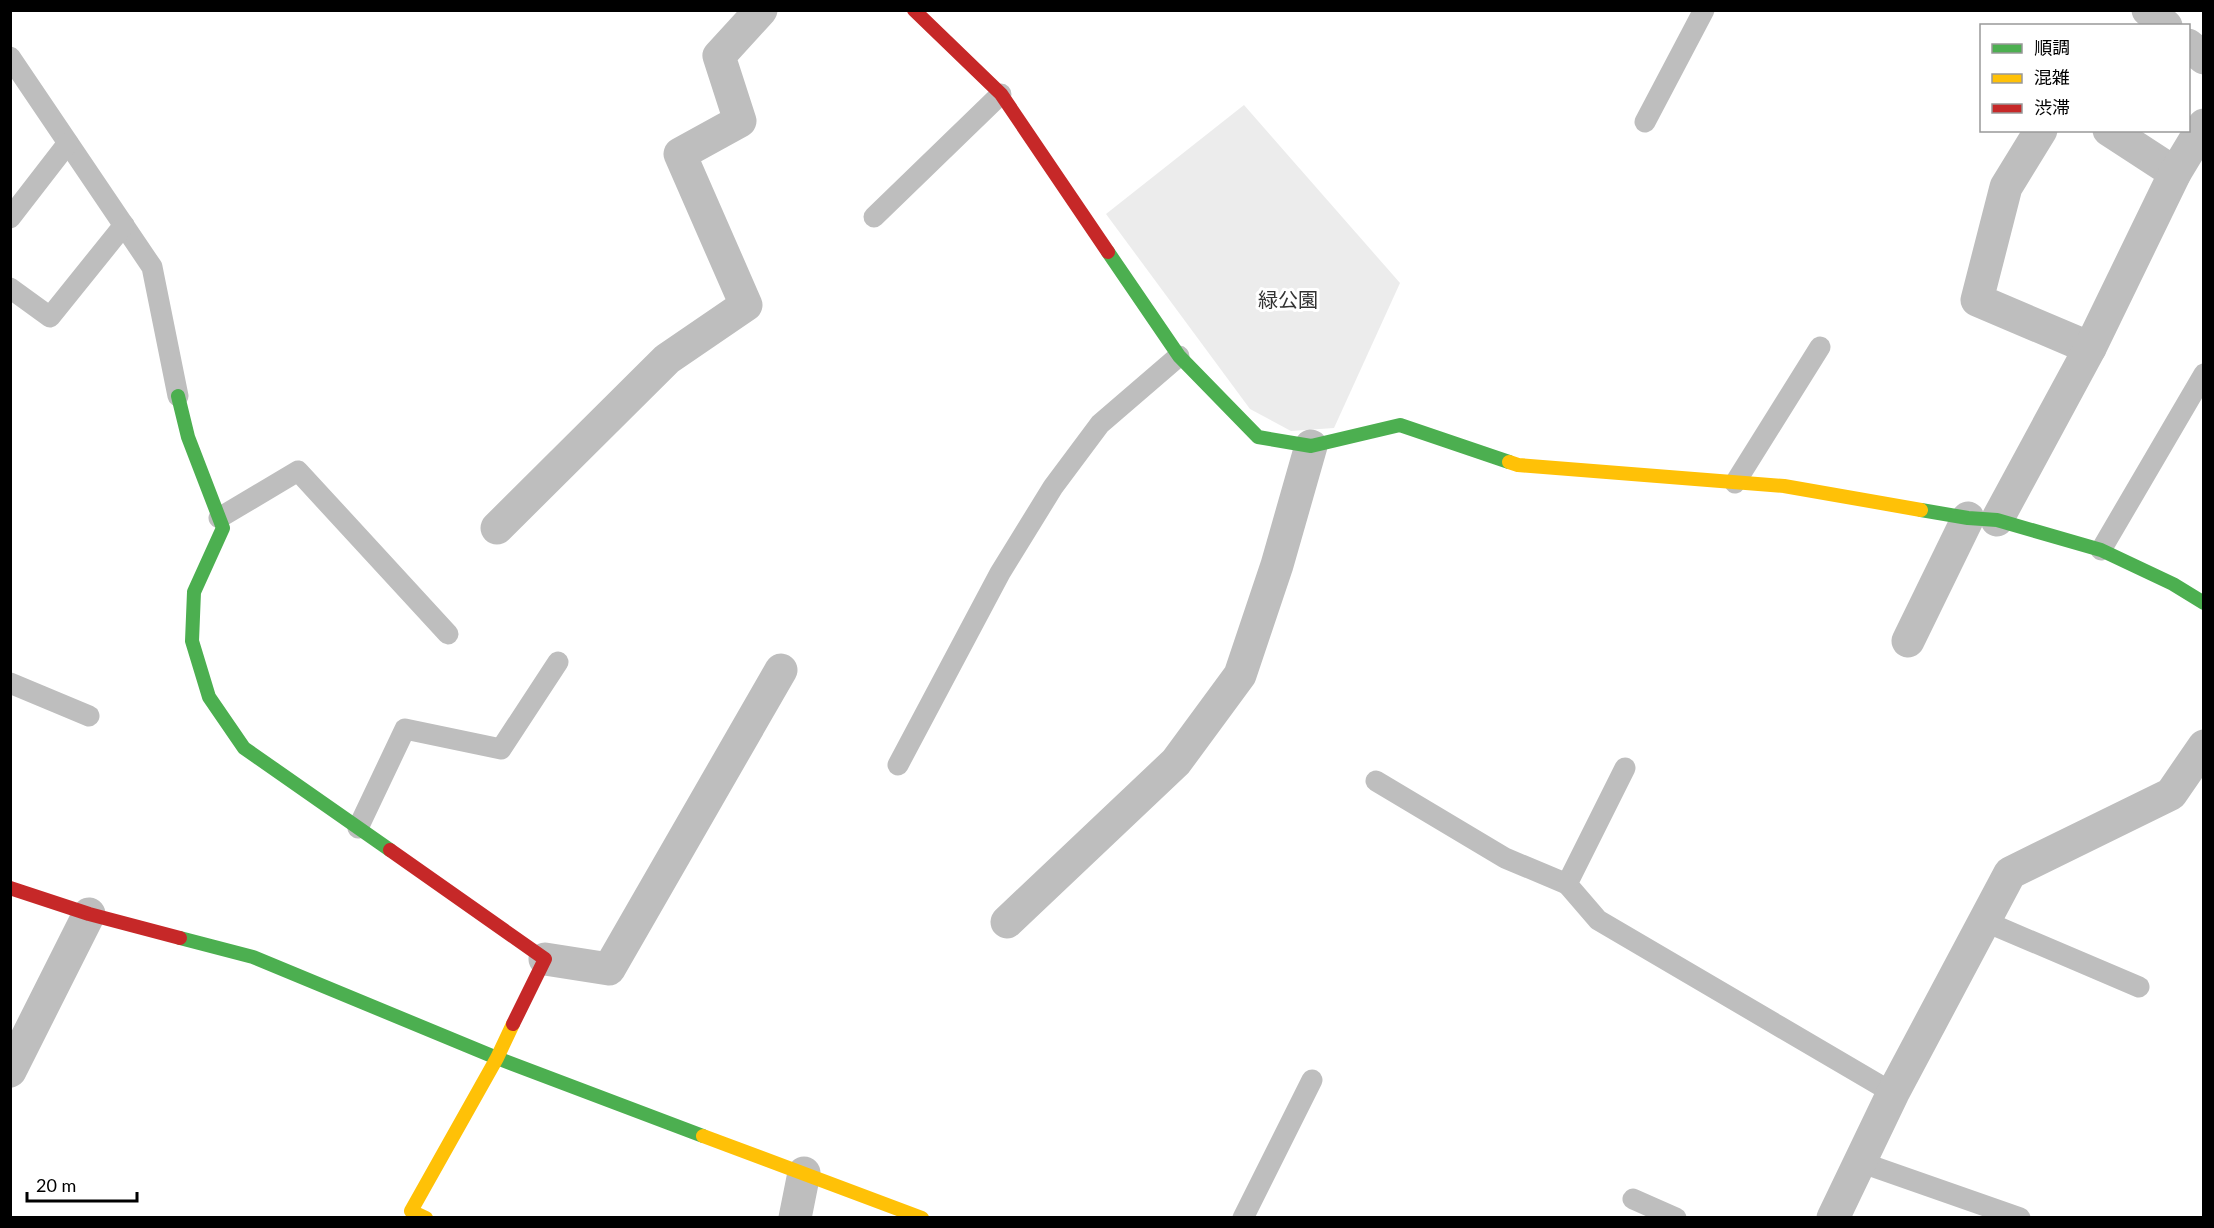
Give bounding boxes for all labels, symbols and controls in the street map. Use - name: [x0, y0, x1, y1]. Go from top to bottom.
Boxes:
- legend: [1980, 24, 2190, 132]
- text: 順調: [2034, 36, 2070, 58]
- text: 混雑: [2034, 66, 2070, 88]
- text: 渋滞: [2034, 96, 2070, 118]
- park label: 緑公園: [1258, 287, 1318, 311]
- scale bar: [27, 1165, 136, 1203]
- text: 20 m: [36, 1174, 76, 1196]

